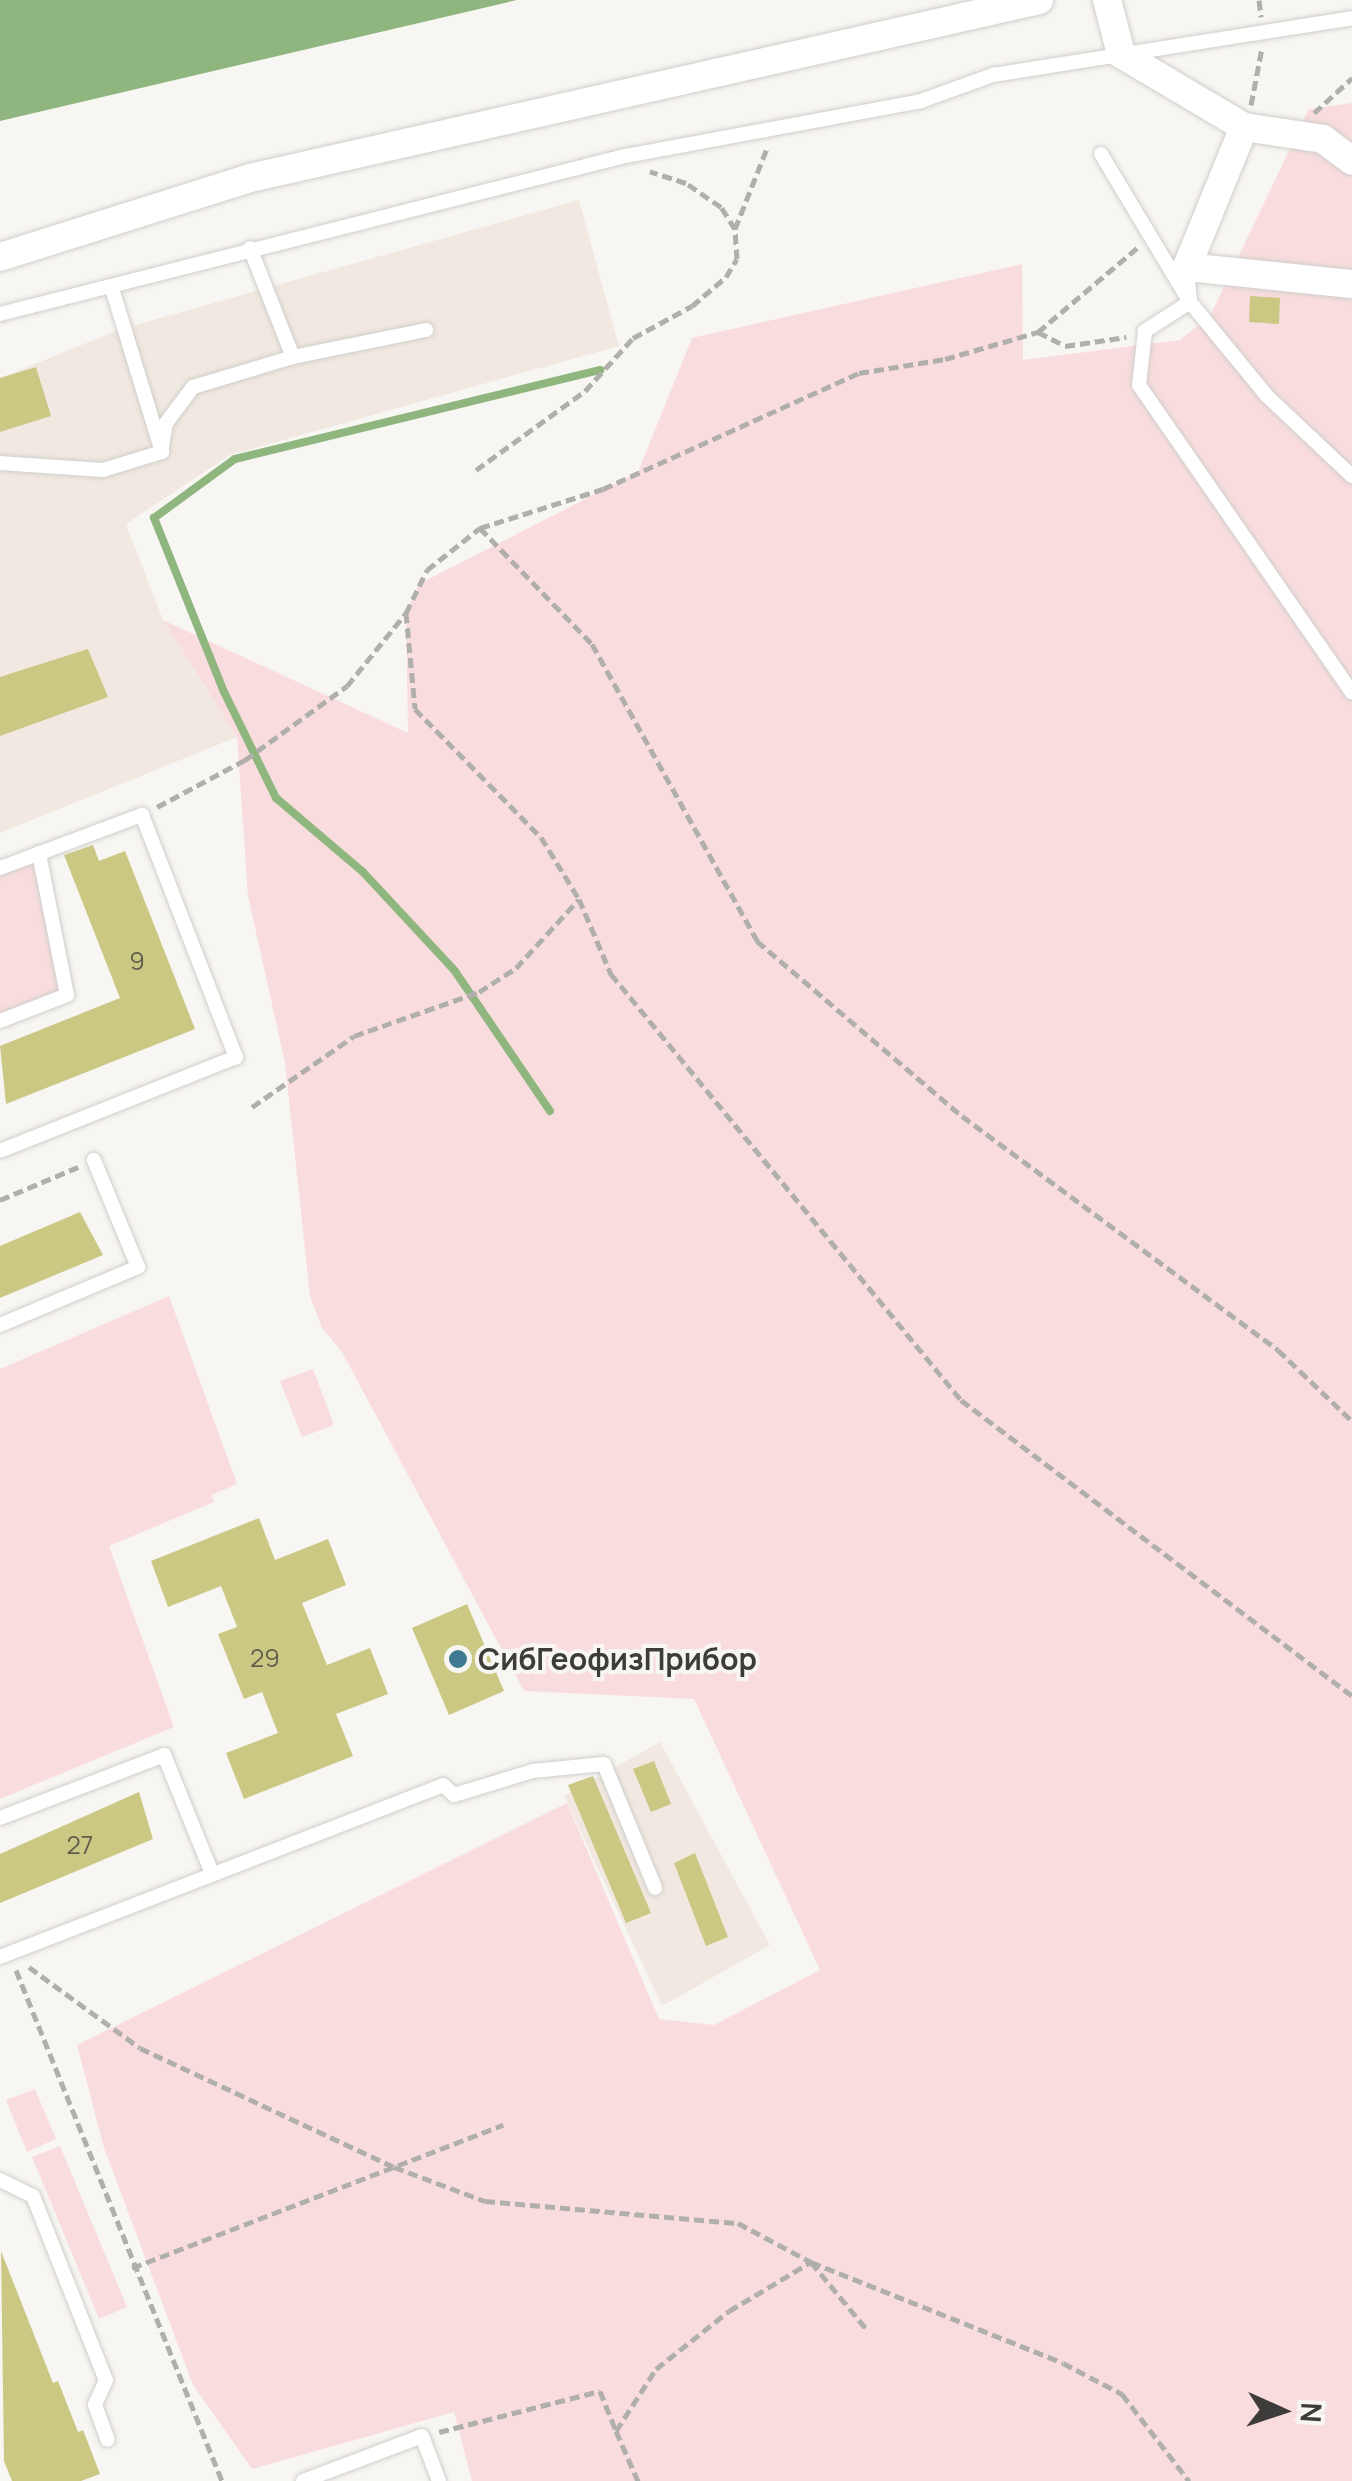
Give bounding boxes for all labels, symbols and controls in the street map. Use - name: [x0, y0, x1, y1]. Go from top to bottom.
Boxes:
- house number: 9: [129, 946, 145, 976]
- place label: СибГеофизПрибор: [478, 1641, 757, 1677]
- house number: 29: [250, 1643, 280, 1673]
- marker: СибГеофизПрибор: [447, 1648, 469, 1670]
- house number: 27: [67, 1830, 93, 1860]
- north arrow: [1232, 2361, 1332, 2461]
- text: N: [1292, 2402, 1331, 2424]

